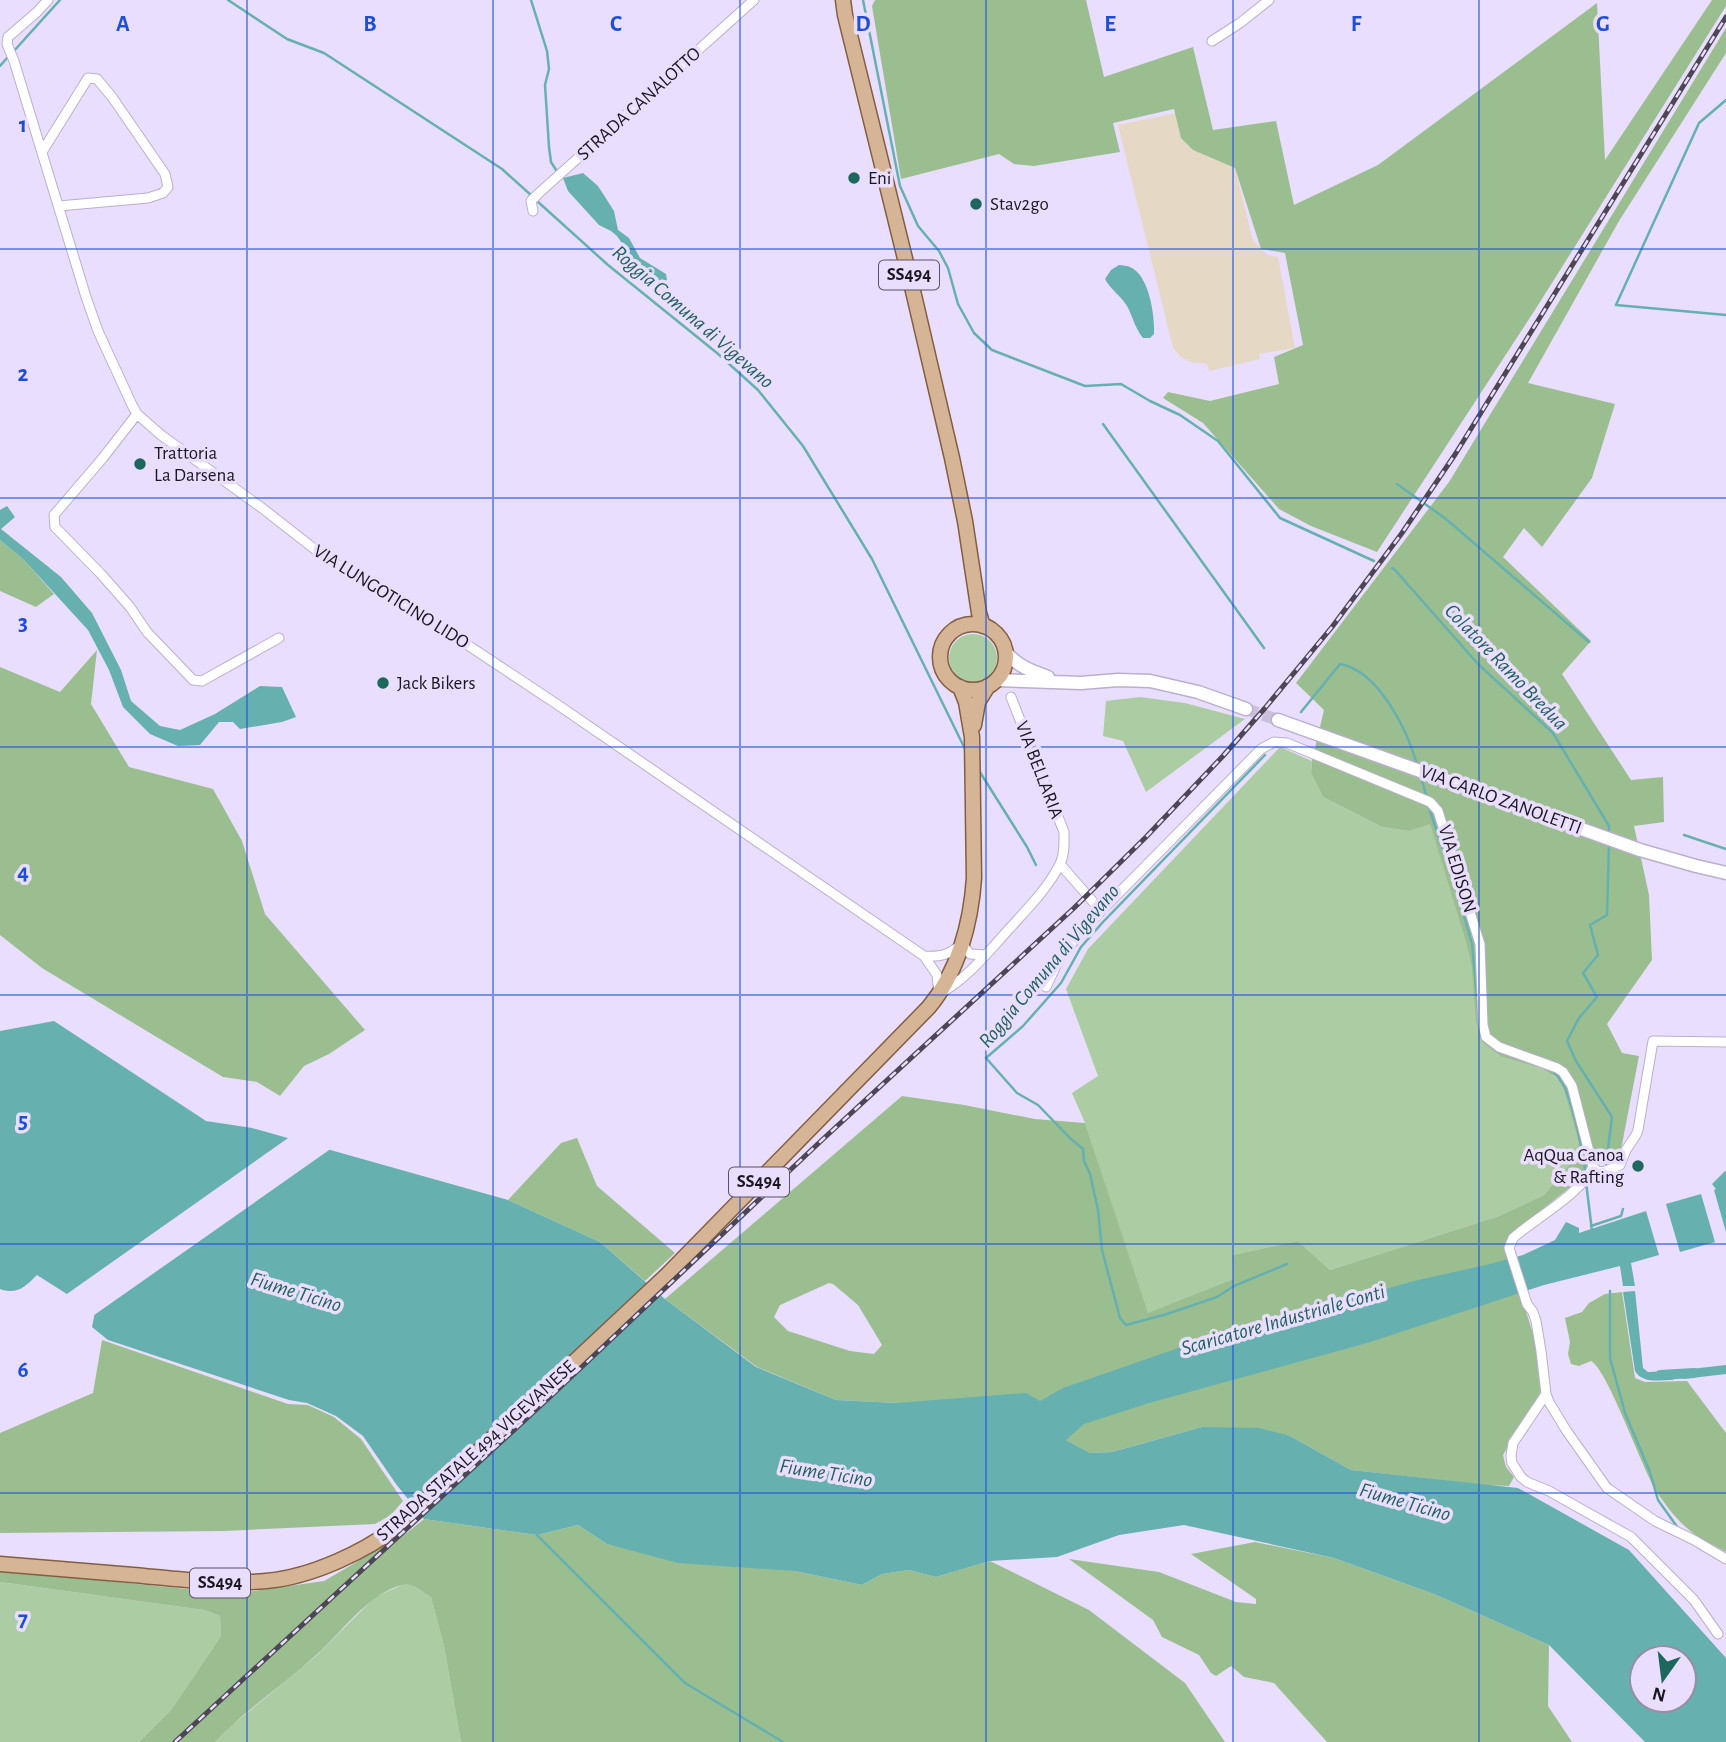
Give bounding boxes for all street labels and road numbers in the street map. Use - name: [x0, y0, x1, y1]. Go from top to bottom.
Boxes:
- street label: STRADA CANALOTTO: [574, 44, 704, 164]
- road number: SS494: [879, 260, 939, 290]
- street label: VIA LUNGOTICINO LIDO: [310, 541, 472, 653]
- street label: VIA BELLARIA: [1012, 719, 1066, 821]
- street label: VIA CARLO ZANOLETTI: [1418, 762, 1584, 838]
- street label: VIA EDISON: [1435, 823, 1479, 915]
- road number: SS494: [729, 1168, 789, 1196]
- street label: STRADA STATALE 494 VIGEVANESE: [373, 1357, 579, 1545]
- road number: SS494: [190, 1568, 250, 1598]

